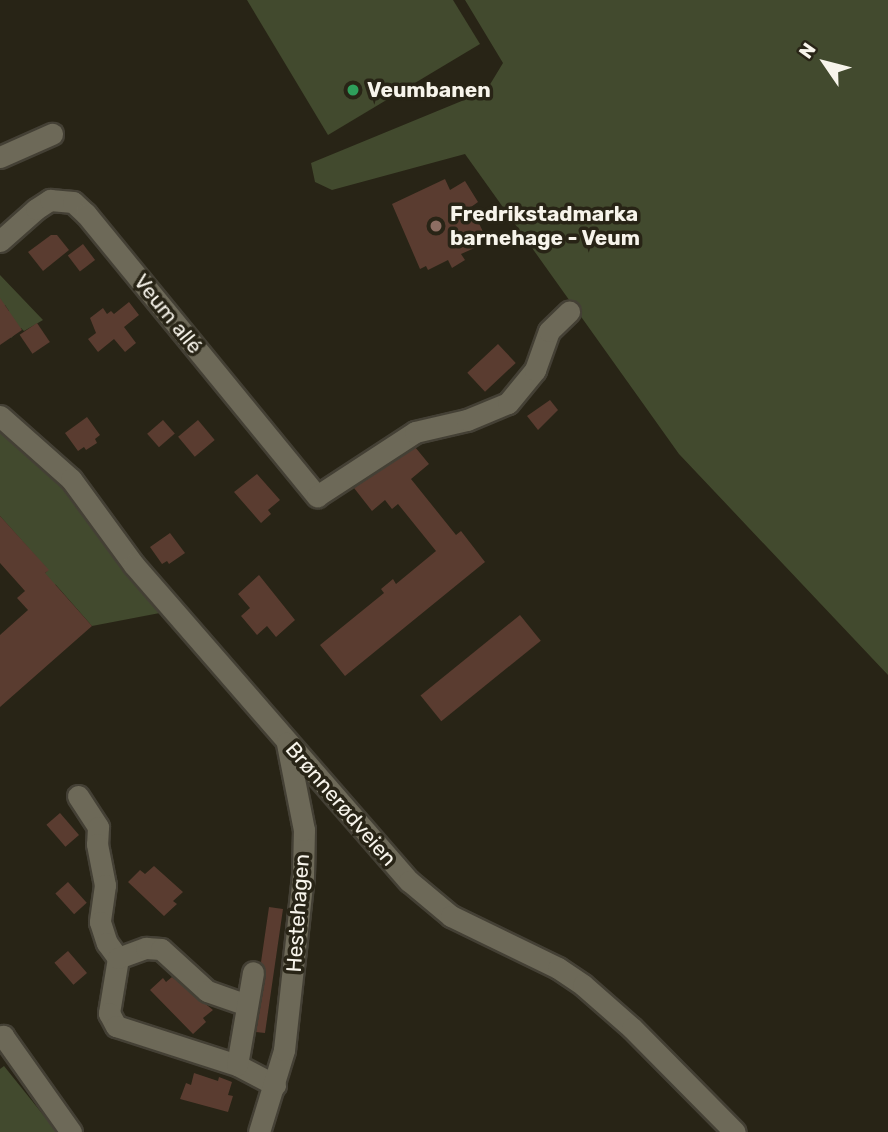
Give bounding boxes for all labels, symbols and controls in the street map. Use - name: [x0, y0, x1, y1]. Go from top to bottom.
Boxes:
- north arrow: [790, 28, 860, 98]
- text: N: [794, 38, 821, 63]
- place label: Veumbanen: [367, 77, 491, 103]
- marker: Veumbanen: [345, 82, 361, 98]
- place label: Fredrikstadmarka barnehage - Veum: [450, 201, 641, 251]
- marker: Fredrikstadmarka barnehage - Veum: [428, 218, 444, 234]
- street label: Veum allé: [128, 269, 208, 359]
- street label: Brønnerødveien: [280, 737, 402, 871]
- street label: Hestehagen: [281, 853, 315, 973]

